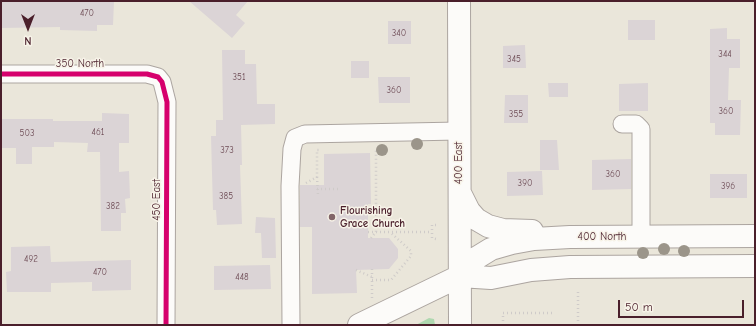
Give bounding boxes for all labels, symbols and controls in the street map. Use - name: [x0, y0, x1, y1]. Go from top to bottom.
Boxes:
- north arrow: [8, 8, 48, 48]
- house number: 470: [80, 8, 94, 18]
- house number: 340: [392, 28, 406, 38]
- text: N: [24, 34, 32, 47]
- house number: 344: [718, 49, 732, 59]
- house number: 345: [507, 54, 521, 64]
- street label: 350 North: [56, 57, 104, 71]
- house number: 351: [233, 72, 245, 82]
- house number: 360: [387, 85, 401, 95]
- house number: 360: [719, 106, 733, 116]
- house number: 355: [509, 109, 523, 119]
- house number: 461: [92, 127, 104, 137]
- house number: 503: [20, 128, 34, 138]
- street label: 400 East: [452, 142, 466, 184]
- house number: 373: [220, 145, 234, 155]
- house number: 360: [606, 169, 620, 179]
- house number: 390: [518, 178, 532, 188]
- street label: 450 East: [150, 179, 164, 221]
- house number: 396: [721, 181, 735, 191]
- house number: 385: [219, 191, 233, 201]
- house number: 382: [106, 201, 120, 211]
- place label: Flourishing Grace Church: [340, 204, 405, 230]
- marker: Flourishing Grace Church: [327, 212, 337, 222]
- street label: 400 North: [578, 230, 626, 244]
- house number: 492: [24, 254, 38, 264]
- house number: 470: [93, 267, 107, 277]
- house number: 448: [235, 272, 249, 282]
- scale bar: [620, 292, 746, 318]
- text: 50 m: [625, 300, 653, 314]

